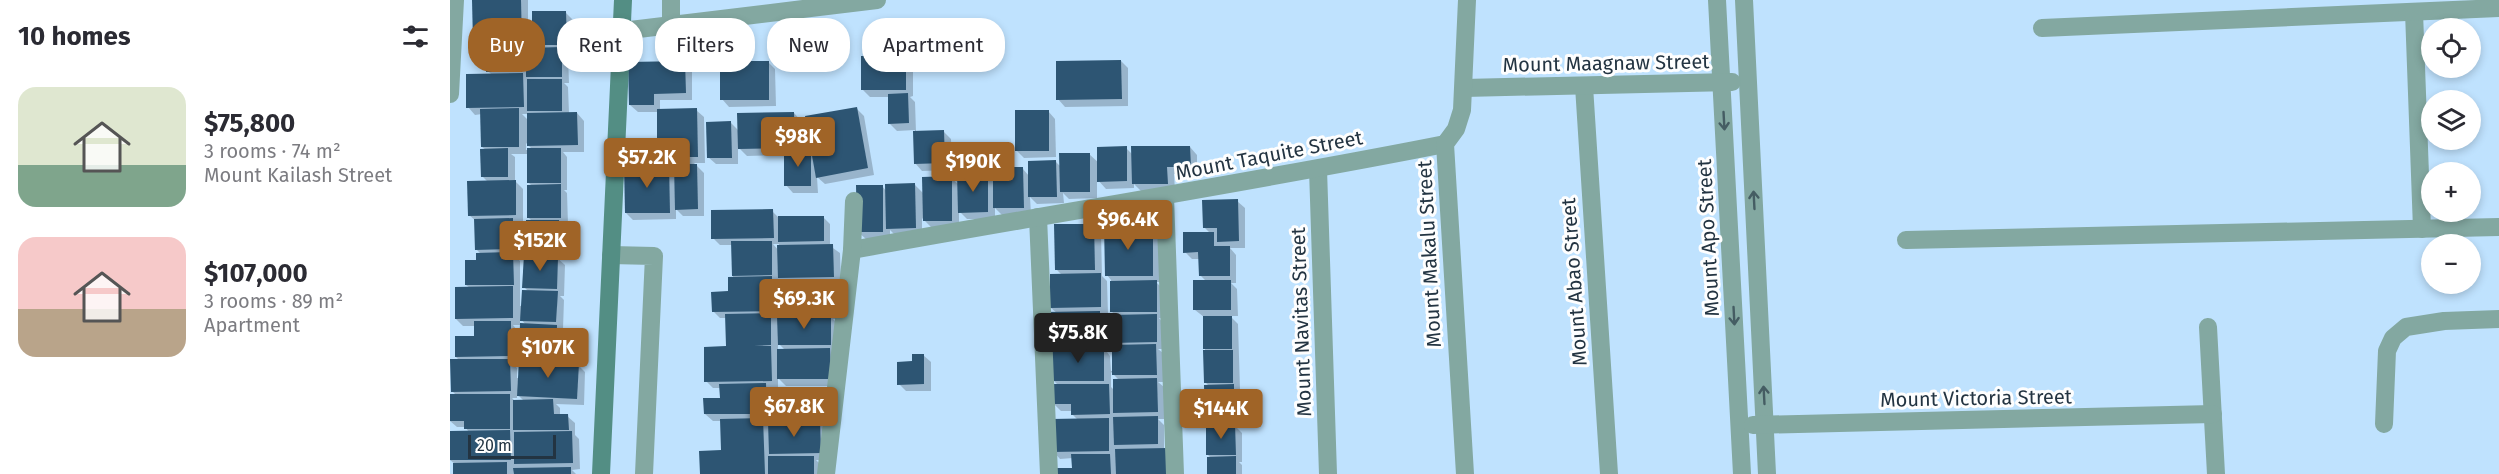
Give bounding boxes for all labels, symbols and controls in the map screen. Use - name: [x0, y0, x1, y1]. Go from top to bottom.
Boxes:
- chip: Buy: [468, 18, 545, 72]
- chip: Rent: [557, 18, 643, 72]
- chip: Filters: [655, 18, 755, 72]
- chip: New: [767, 18, 850, 72]
- chip: Apartment: [862, 18, 1005, 72]
- map controls: [2421, 18, 2481, 294]
- button: locate: [2421, 18, 2481, 78]
- icon: filters: [399, 20, 432, 53]
- text: 10 homes: [18, 21, 131, 52]
- street label: Mount Maagnaw Street: [1502, 49, 1710, 77]
- button: layers: [2421, 90, 2481, 150]
- text: $75,800: [204, 108, 295, 139]
- icon: home: [66, 111, 138, 183]
- one-way arrow: [1718, 111, 1729, 131]
- pin: $98K: [762, 117, 834, 168]
- text: $98K: [775, 124, 821, 148]
- street label: Mount Taquite Street: [1173, 125, 1365, 185]
- pin: $57.2K: [598, 138, 696, 189]
- text: 3 rooms · 74 m²: [204, 139, 341, 163]
- pin: $190K: [931, 142, 1015, 193]
- text: $57.2K: [618, 145, 676, 169]
- text: $190K: [945, 149, 1001, 173]
- street label: Mount Apo Street: [1692, 158, 1724, 317]
- street label: Mount Makalu Street: [1412, 159, 1446, 348]
- button: +: [2421, 162, 2481, 222]
- text: Mount Kailash Street: [204, 163, 392, 187]
- one-way arrow: [1749, 190, 1760, 210]
- street label: Mount Abao Street: [1556, 196, 1592, 367]
- pin: $96.4K: [1079, 200, 1177, 251]
- text: $96.4K: [1097, 207, 1159, 231]
- pin: $152K: [498, 221, 582, 272]
- street label: Mount Navitas Street: [1286, 226, 1316, 417]
- text: $152K: [514, 228, 566, 252]
- button: −: [2421, 234, 2481, 294]
- text: $107,000: [204, 258, 308, 289]
- icon: home: [66, 261, 138, 333]
- pin: $69.3K: [755, 279, 853, 330]
- text: $69.3K: [773, 286, 835, 310]
- text: 3 rooms · 89 m²: [204, 289, 343, 313]
- one-way arrow: [1729, 306, 1740, 326]
- text: Apartment: [204, 313, 300, 337]
- pin: $75.8K: [1029, 313, 1127, 364]
- text: $75.8K: [1048, 320, 1108, 344]
- pin: $107K: [506, 328, 590, 379]
- text: $107K: [522, 335, 574, 359]
- street label: Mount Victoria Street: [1880, 384, 2073, 412]
- one-way arrow: [1758, 385, 1769, 405]
- pin: $67.8K: [745, 387, 843, 438]
- pin: $144K: [1179, 389, 1263, 440]
- text: $67.8K: [764, 394, 824, 418]
- text: $144K: [1194, 396, 1248, 420]
- scale bar: [468, 432, 556, 460]
- text: 20 m: [477, 436, 512, 455]

